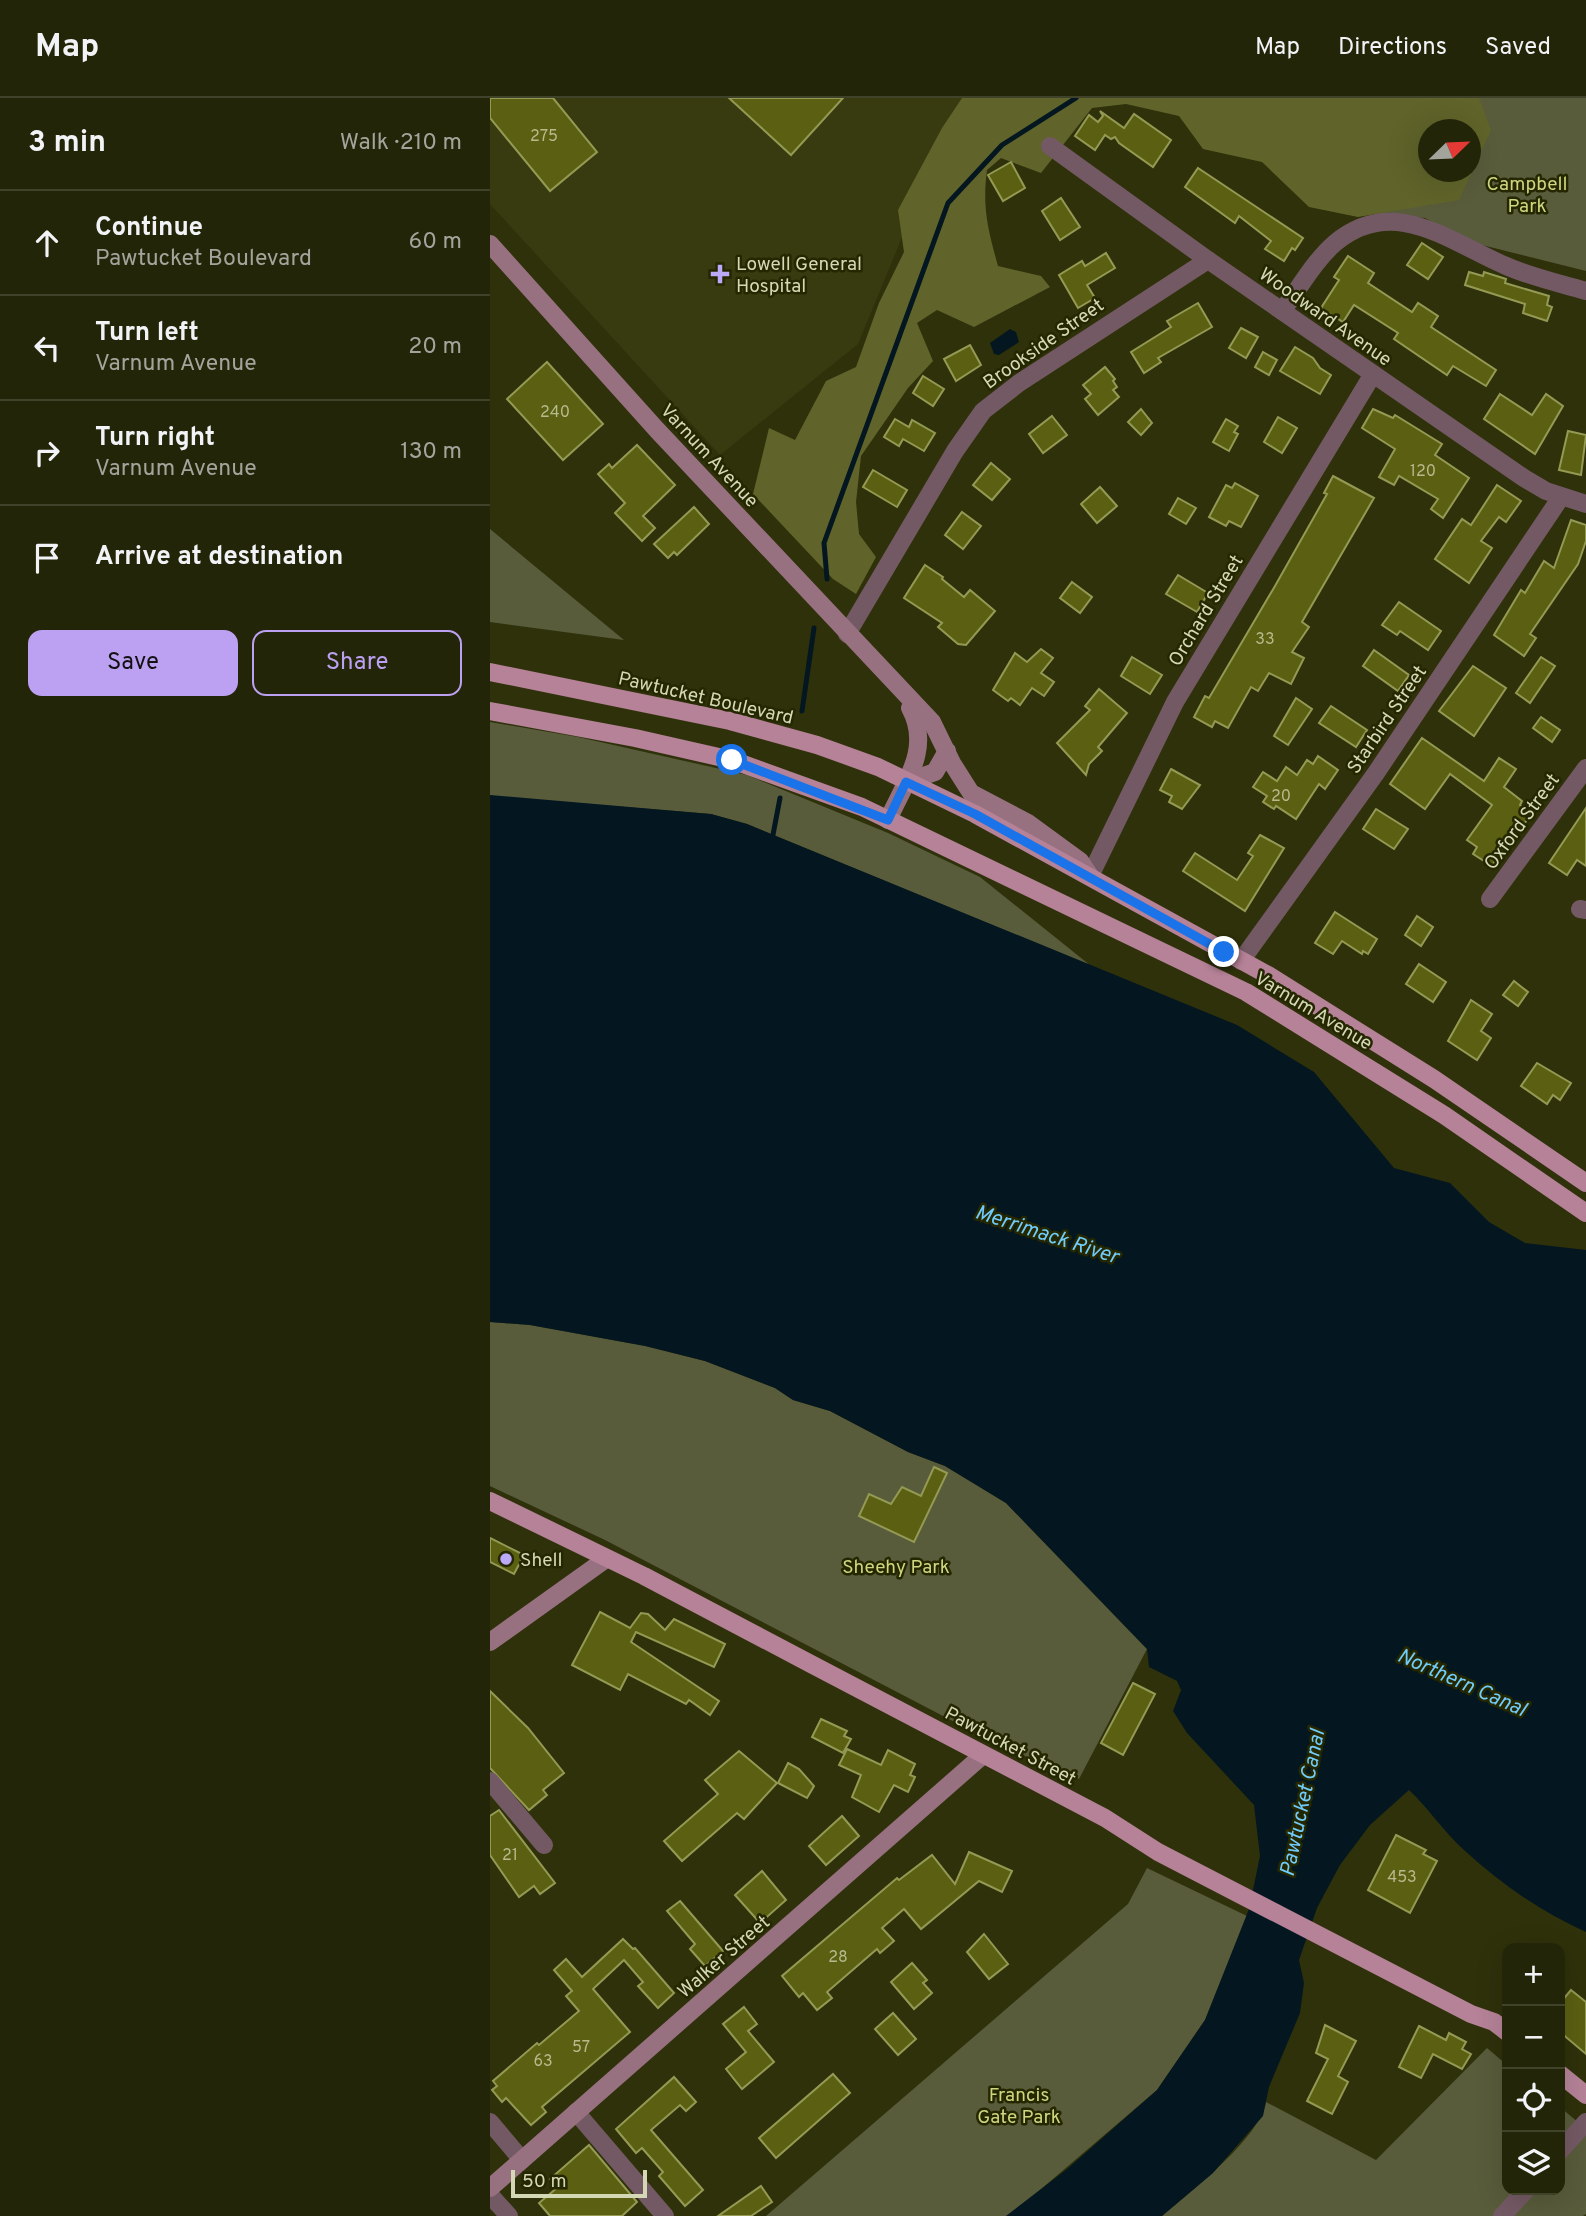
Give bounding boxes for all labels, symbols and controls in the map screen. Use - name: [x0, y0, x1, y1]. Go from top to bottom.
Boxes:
- text: Map: [35, 27, 99, 69]
- text: Map: [1255, 33, 1300, 63]
- text: Directions: [1338, 33, 1447, 63]
- text: Saved: [1485, 33, 1551, 63]
- north arrow: [1418, 119, 1481, 182]
- text: 3 min: [28, 125, 106, 162]
- house number: 275: [530, 127, 558, 147]
- text: Walk · 210 m: [340, 129, 462, 158]
- park label: Campbell Park: [1487, 173, 1567, 219]
- text: Continue: [95, 212, 203, 245]
- icon: ahead: [28, 224, 66, 262]
- text: 60 m: [409, 228, 462, 257]
- text: Pawtucket Boulevard: [95, 245, 312, 274]
- place label: Lowell General Hospital: [736, 253, 862, 299]
- street label: Woodward Avenue: [1254, 263, 1396, 372]
- marker: Lowell General Hospital: [710, 264, 730, 284]
- street label: Brookside Street: [979, 294, 1109, 395]
- text: Turn left: [95, 317, 199, 350]
- icon: left: [28, 329, 66, 367]
- text: 20 m: [408, 333, 462, 362]
- text: Varnum Avenue: [95, 350, 257, 379]
- street label: Varnum Avenue: [654, 399, 763, 513]
- house number: 240: [540, 403, 570, 423]
- text: Turn right: [95, 422, 215, 455]
- icon: right: [28, 434, 66, 472]
- text: 130 m: [400, 438, 462, 467]
- text: Varnum Avenue: [95, 455, 257, 484]
- house number: 120: [1410, 462, 1436, 482]
- icon: arrive: [28, 539, 66, 577]
- text: Arrive at destination: [95, 541, 343, 574]
- street label: Orchard Street: [1164, 551, 1249, 671]
- button: Save: [28, 630, 238, 696]
- button: Share: [252, 630, 462, 696]
- house number: 33: [1255, 630, 1275, 650]
- street label: Starbird Street: [1343, 661, 1433, 779]
- street label: Pawtucket Boulevard: [616, 667, 796, 731]
- route start: [716, 744, 747, 775]
- street label: Oxford Street: [1479, 769, 1566, 875]
- house number: 20: [1271, 787, 1291, 807]
- route end: [1208, 936, 1239, 967]
- street label: Varnum Avenue: [1250, 967, 1376, 1056]
- water label: Merrimack River: [971, 1200, 1124, 1272]
- place label: Shell: [520, 1549, 563, 1573]
- marker: Shell: [498, 1551, 514, 1567]
- park label: Sheehy Park: [842, 1556, 950, 1580]
- water label: Northern Canal: [1393, 1643, 1532, 1725]
- street label: Pawtucket Street: [940, 1702, 1080, 1792]
- water label: Pawtucket Canal: [1275, 1726, 1333, 1879]
- house number: 21: [502, 1846, 518, 1866]
- house number: 453: [1387, 1868, 1417, 1888]
- street label: Walker Street: [673, 1911, 775, 2004]
- map controls: [1502, 1943, 1565, 2195]
- button: +: [1502, 1943, 1565, 2006]
- house number: 28: [828, 1948, 848, 1968]
- button: −: [1502, 2006, 1565, 2069]
- house number: 57: [572, 2038, 590, 2058]
- house number: 63: [533, 2052, 553, 2072]
- button: locate: [1502, 2069, 1565, 2132]
- park label: Francis Gate Park: [977, 2084, 1061, 2130]
- button: layers: [1502, 2132, 1565, 2195]
- scale bar: [511, 2167, 648, 2199]
- text: 50 m: [522, 2170, 567, 2194]

